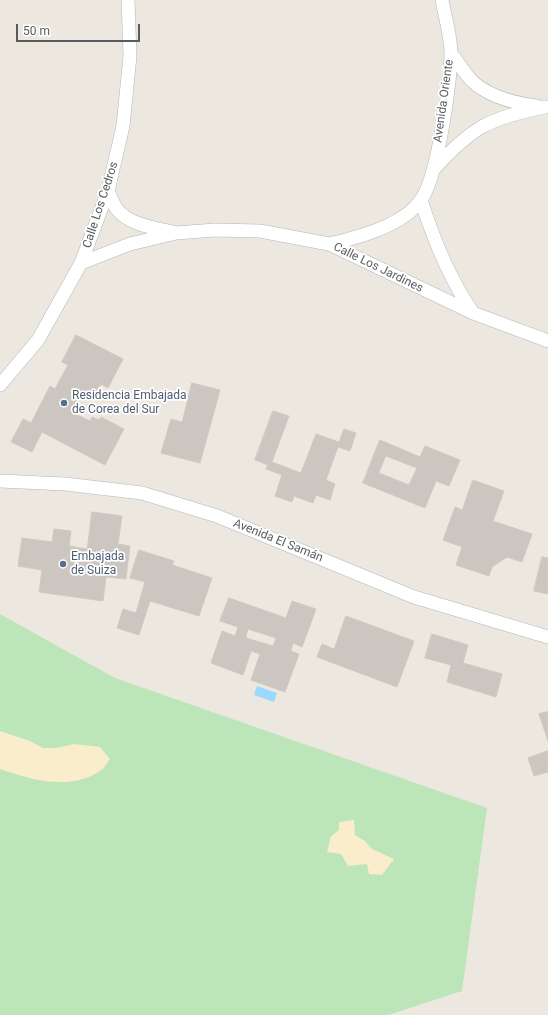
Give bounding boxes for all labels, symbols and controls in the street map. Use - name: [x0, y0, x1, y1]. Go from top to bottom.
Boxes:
- scale bar: [18, 16, 142, 42]
- text: 50 m: [23, 24, 50, 38]
- street label: Avenida Oriente: [431, 58, 457, 144]
- street label: Calle Los Cedros: [80, 160, 122, 250]
- street label: Calle Los Jardines: [331, 240, 425, 296]
- place label: Residencia Embajada de Corea del Sur: [72, 389, 187, 417]
- marker: Residencia Embajada de Corea del Sur: [59, 398, 69, 408]
- street label: Avenida El Samán: [231, 516, 325, 566]
- place label: Embajada de Suiza: [71, 550, 124, 578]
- marker: Embajada de Suiza: [58, 559, 68, 569]

